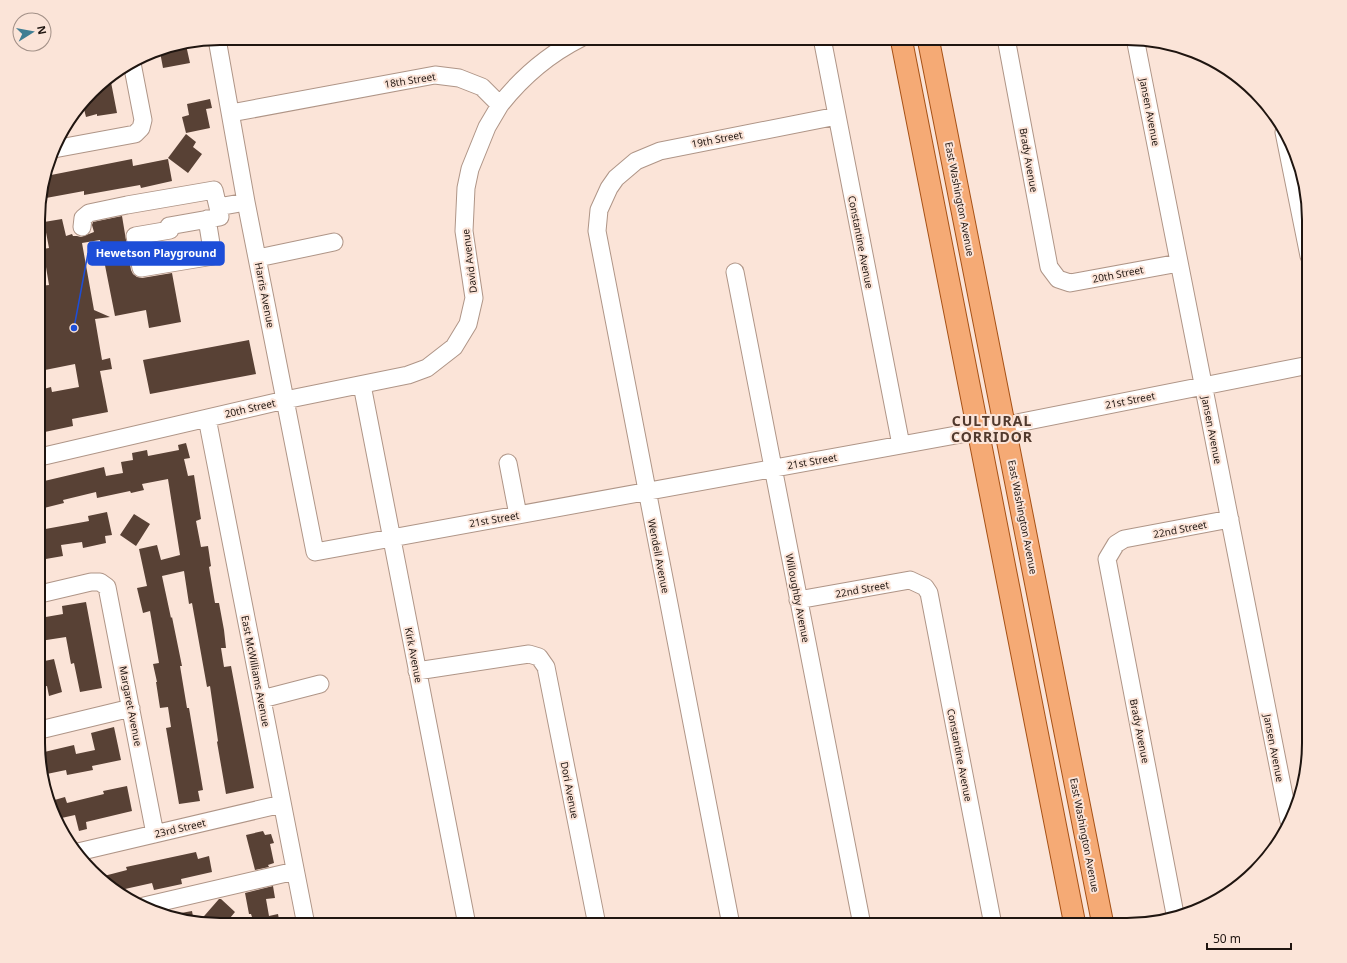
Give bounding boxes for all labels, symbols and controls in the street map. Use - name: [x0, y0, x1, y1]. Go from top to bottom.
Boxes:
- north arrow: [12, 12, 52, 52]
- text: N: [34, 24, 51, 36]
- street label: 18th Street: [383, 69, 437, 91]
- street label: Jansen Avenue: [1136, 76, 1164, 147]
- street label: 19th Street: [690, 127, 744, 151]
- street label: Brady Avenue: [1016, 127, 1042, 194]
- street label: East Washington Avenue: [942, 141, 978, 258]
- street label: Constantine Avenue: [845, 194, 877, 290]
- street label: David Avenue: [458, 228, 480, 294]
- callout: Hewetson Playground: [88, 242, 224, 265]
- text: Hewetson Playground: [96, 245, 216, 260]
- street label: Harris Avenue: [252, 261, 278, 329]
- street label: 20th Street: [1091, 262, 1145, 286]
- street label: 21st Street: [1104, 388, 1156, 412]
- street label: Jansen Avenue: [1198, 394, 1226, 465]
- street label: 20th Street: [223, 395, 277, 421]
- district label: CULTURAL CORRIDOR: [951, 411, 1033, 446]
- street label: 21st Street: [786, 450, 838, 472]
- street label: East Washington Avenue: [1005, 459, 1041, 576]
- street label: 21st Street: [468, 508, 520, 530]
- street label: 22nd Street: [1152, 517, 1208, 541]
- street label: Wendell Avenue: [645, 518, 673, 595]
- street label: Willoughby Avenue: [783, 552, 814, 644]
- street label: 22nd Street: [834, 577, 890, 601]
- street label: East McWilliams Avenue: [238, 614, 274, 728]
- street label: Kirk Avenue: [402, 626, 426, 684]
- street label: Margaret Avenue: [116, 665, 146, 748]
- street label: Brady Avenue: [1127, 698, 1153, 765]
- street label: Constantine Avenue: [944, 707, 976, 803]
- street label: Jansen Avenue: [1260, 712, 1288, 783]
- street label: Dori Avenue: [558, 760, 582, 820]
- street label: East Washington Avenue: [1067, 777, 1103, 894]
- street label: 23rd Street: [153, 815, 207, 841]
- scale bar: [1207, 925, 1291, 951]
- text: 50 m: [1213, 930, 1241, 947]

